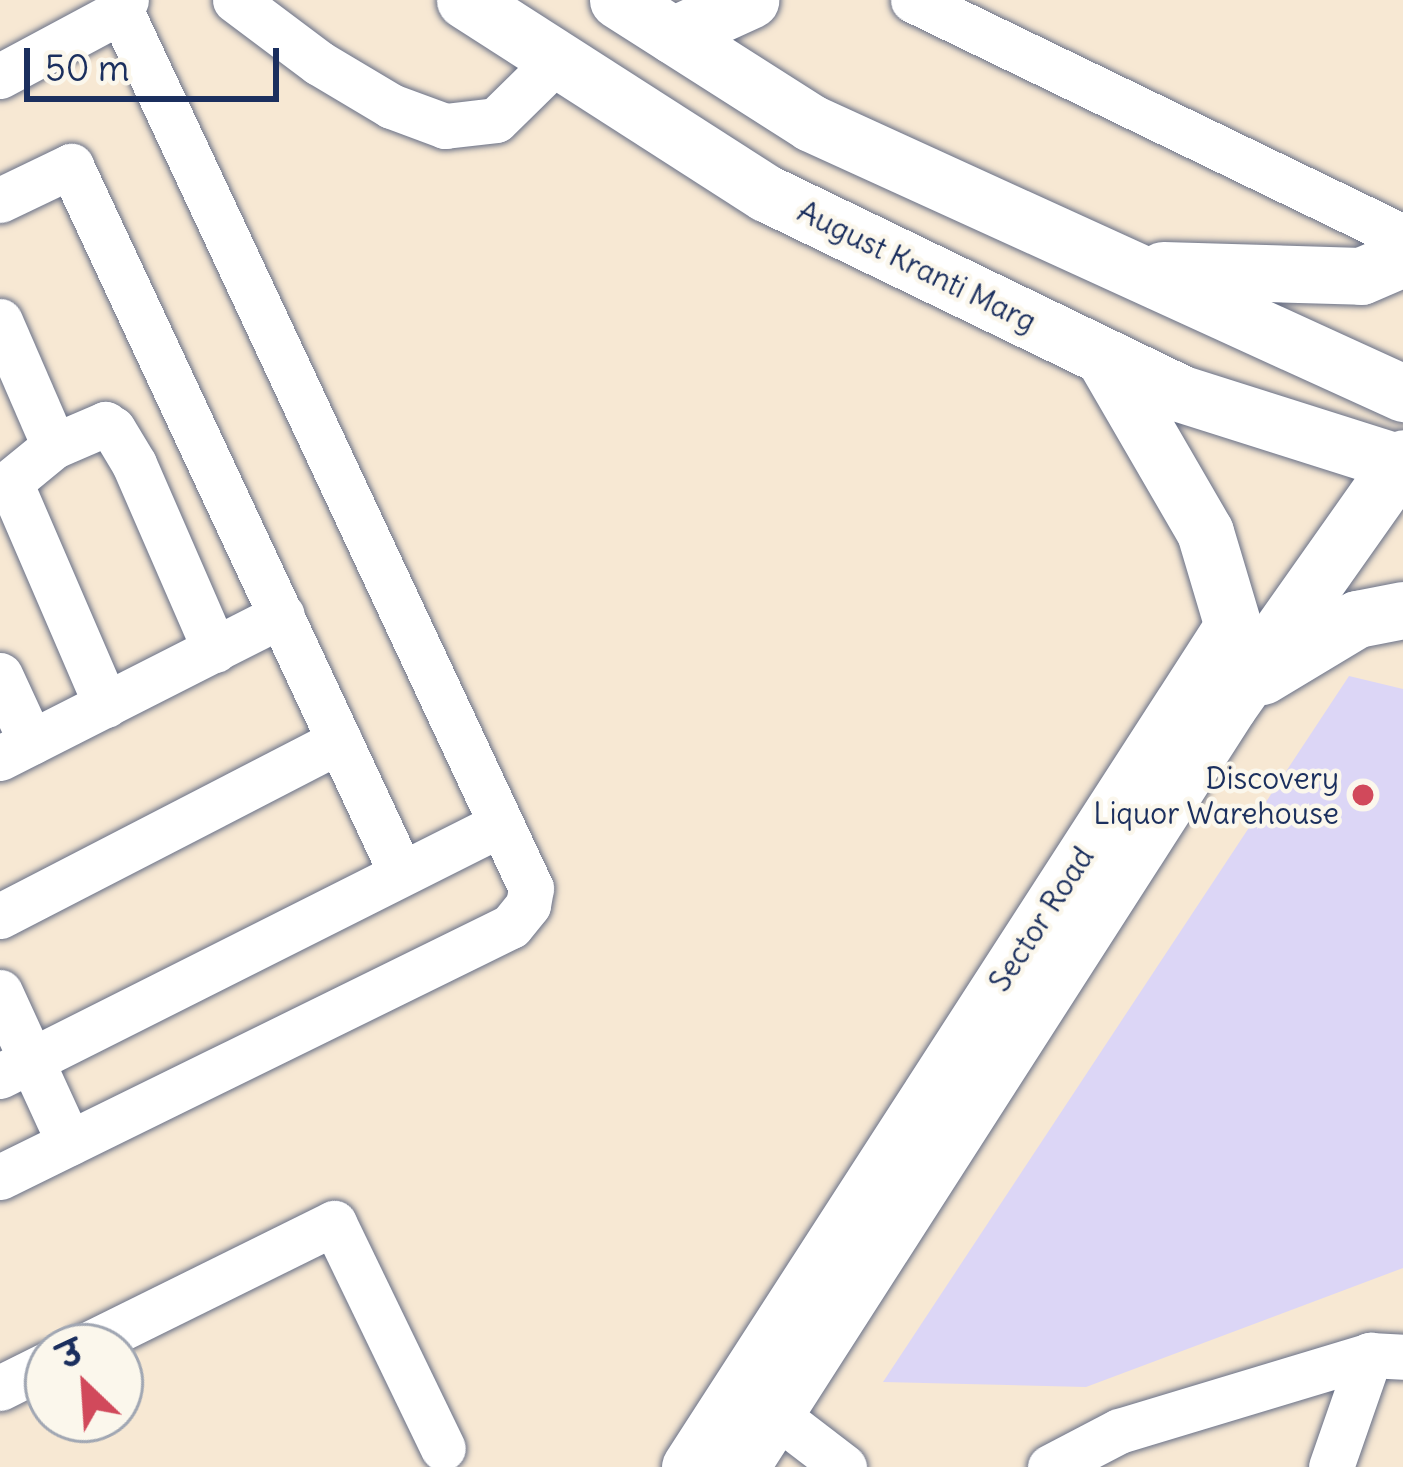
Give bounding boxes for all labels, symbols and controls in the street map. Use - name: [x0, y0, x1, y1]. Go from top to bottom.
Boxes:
- scale bar: [30, 24, 285, 98]
- text: 50 m: [45, 46, 130, 91]
- street label: August Kranti Marg: [792, 193, 1042, 339]
- place label: Discovery Liquor Warehouse: [1093, 760, 1339, 830]
- marker: Discovery Liquor Warehouse: [1350, 782, 1376, 808]
- street label: Sector Road: [981, 840, 1101, 998]
- north arrow: [24, 1323, 144, 1443]
- text: उ: [51, 1329, 89, 1377]

